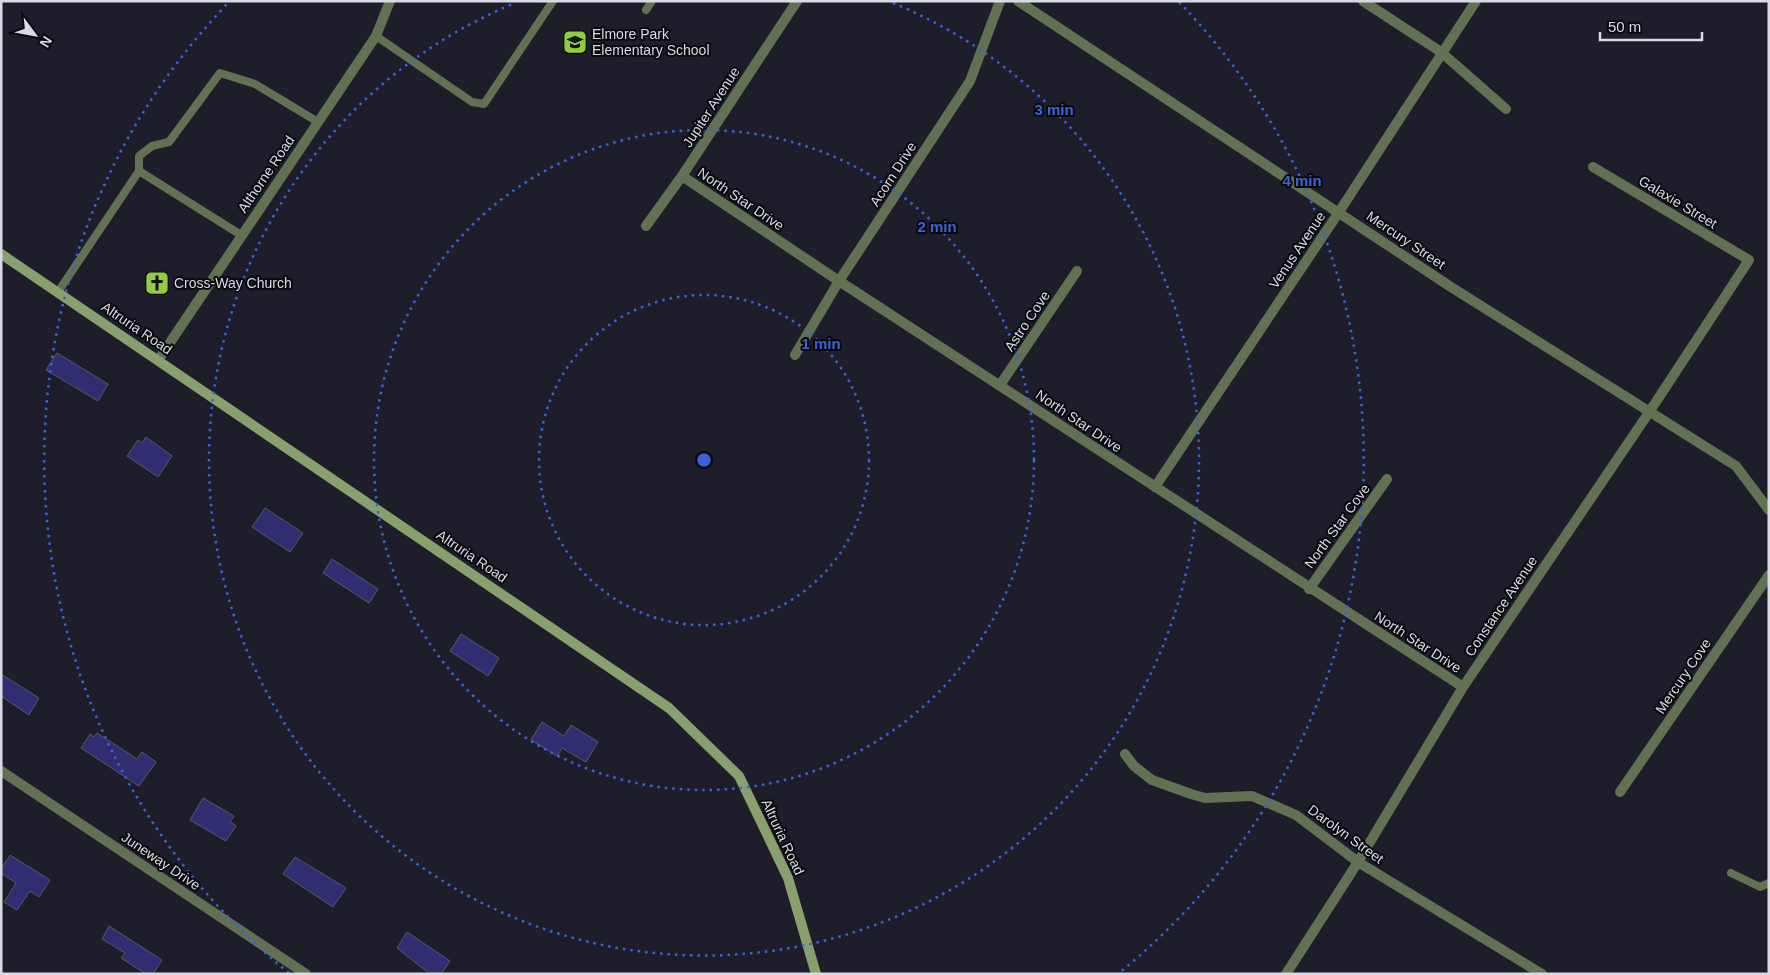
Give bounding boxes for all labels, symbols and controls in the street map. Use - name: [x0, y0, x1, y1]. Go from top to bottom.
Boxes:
- north arrow: [10, 10, 60, 60]
- scale bar: [1600, 10, 1702, 42]
- text: 50 m: [1608, 18, 1641, 35]
- place label: Elmore Park Elementary School: [592, 26, 710, 58]
- school or university icon: Elmore Park Elementary School: [562, 29, 588, 55]
- text: N: [37, 33, 55, 50]
- street label: Jupiter Avenue: [679, 64, 743, 150]
- text: 3 min: [1034, 101, 1074, 118]
- street label: Althorne Road: [234, 132, 298, 216]
- street label: Acorn Drive: [866, 139, 920, 209]
- street label: North Star Drive: [695, 164, 787, 234]
- text: 4 min: [1282, 172, 1322, 189]
- street label: Galaxie Street: [1636, 172, 1720, 232]
- street label: Venus Avenue: [1265, 208, 1329, 291]
- street label: Mercury Street: [1363, 208, 1449, 272]
- text: 2 min: [917, 218, 957, 235]
- church icon: Cross-Way Church: [144, 270, 170, 296]
- place label: Cross-Way Church: [174, 275, 292, 291]
- street label: Astro Cove: [1001, 288, 1053, 354]
- street label: Altruria Road: [99, 299, 175, 357]
- text: 1 min: [801, 335, 841, 352]
- street label: North Star Drive: [1033, 386, 1125, 456]
- centre of rings: [695, 451, 713, 469]
- street label: North Star Cove: [1301, 481, 1373, 571]
- street label: Altruria Road: [434, 527, 510, 585]
- street label: Constance Avenue: [1462, 553, 1541, 659]
- street label: North Star Drive: [1372, 608, 1465, 676]
- street label: Mercury Cove: [1652, 635, 1714, 717]
- street label: Altruria Road: [758, 797, 808, 877]
- street label: Darolyn Street: [1305, 801, 1387, 867]
- street label: Juneway Drive: [118, 829, 204, 893]

